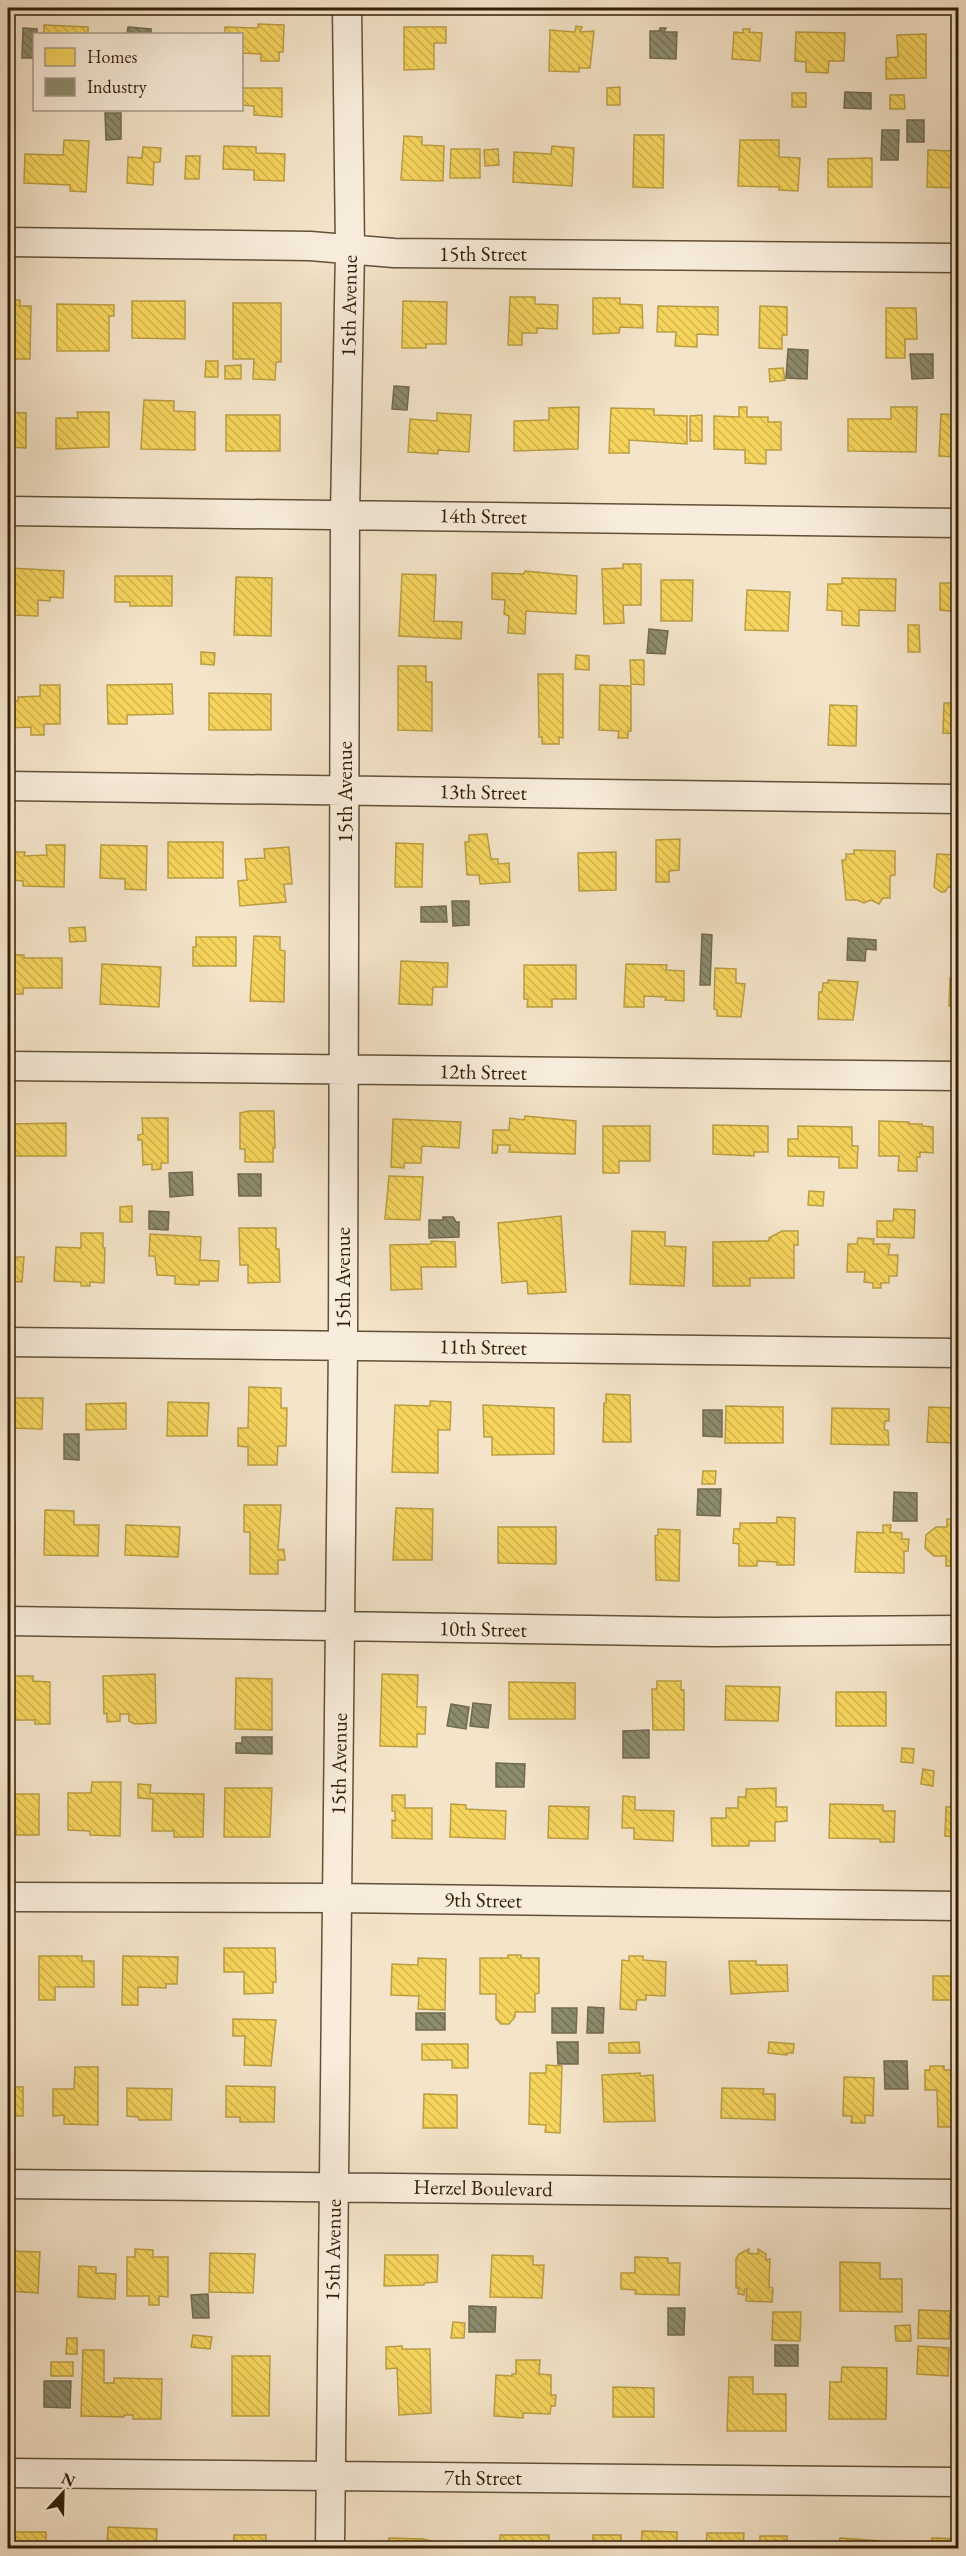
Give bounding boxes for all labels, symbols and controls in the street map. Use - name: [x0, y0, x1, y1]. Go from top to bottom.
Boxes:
- legend: [33, 33, 243, 111]
- text: Homes: [87, 45, 138, 68]
- text: Industry: [87, 75, 147, 98]
- street label: 15th Street: [439, 240, 527, 267]
- street label: 15th Avenue: [334, 255, 363, 357]
- street label: 14th Street: [439, 501, 528, 530]
- street label: 15th Avenue: [331, 741, 358, 843]
- street label: 13th Street: [439, 777, 528, 806]
- street label: 12th Street: [439, 1057, 528, 1086]
- street label: 15th Avenue: [329, 1227, 356, 1329]
- street label: 11th Street: [439, 1332, 528, 1361]
- street label: 10th Street: [439, 1614, 528, 1643]
- street label: 15th Avenue: [324, 1713, 353, 1815]
- street label: 9th Street: [444, 1885, 523, 1914]
- street label: Herzel Boulevard: [413, 2173, 553, 2202]
- street label: 15th Avenue: [318, 2199, 347, 2301]
- north arrow: [33, 2463, 93, 2523]
- street label: 7th Street: [444, 2464, 522, 2491]
- text: N: [58, 2467, 78, 2492]

